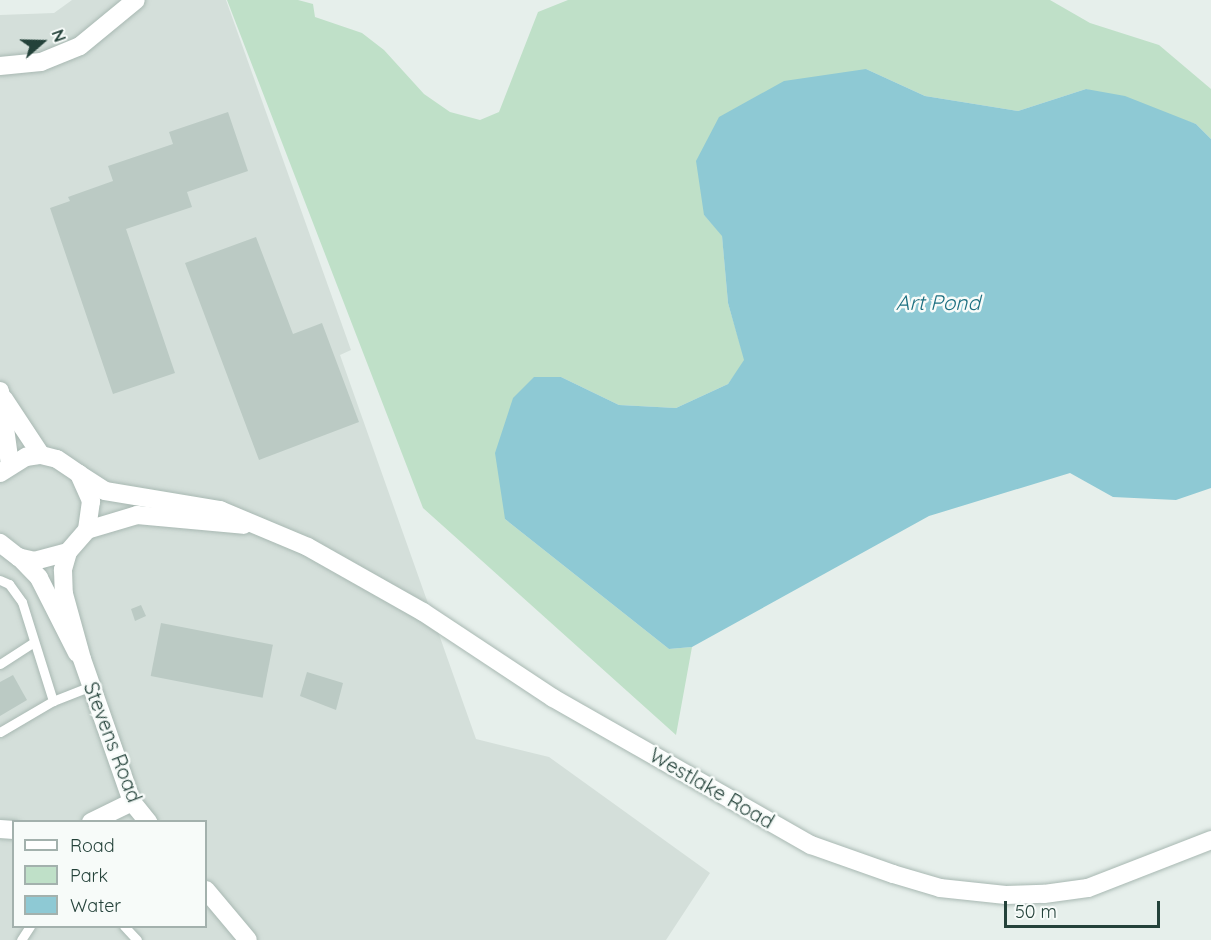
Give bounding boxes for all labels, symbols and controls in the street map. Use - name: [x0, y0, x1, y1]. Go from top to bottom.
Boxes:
- north arrow: [12, 12, 72, 72]
- text: N: [48, 27, 70, 45]
- water label: Art Pond: [896, 289, 980, 315]
- street label: Stevens Road: [79, 678, 147, 806]
- street label: Westlake Road: [645, 743, 779, 833]
- legend: [12, 820, 207, 928]
- text: Road: [70, 834, 115, 857]
- text: Park: [70, 864, 108, 887]
- scale bar: [1007, 889, 1163, 927]
- text: Water: [70, 894, 121, 917]
- text: 50 m: [1015, 900, 1057, 923]

